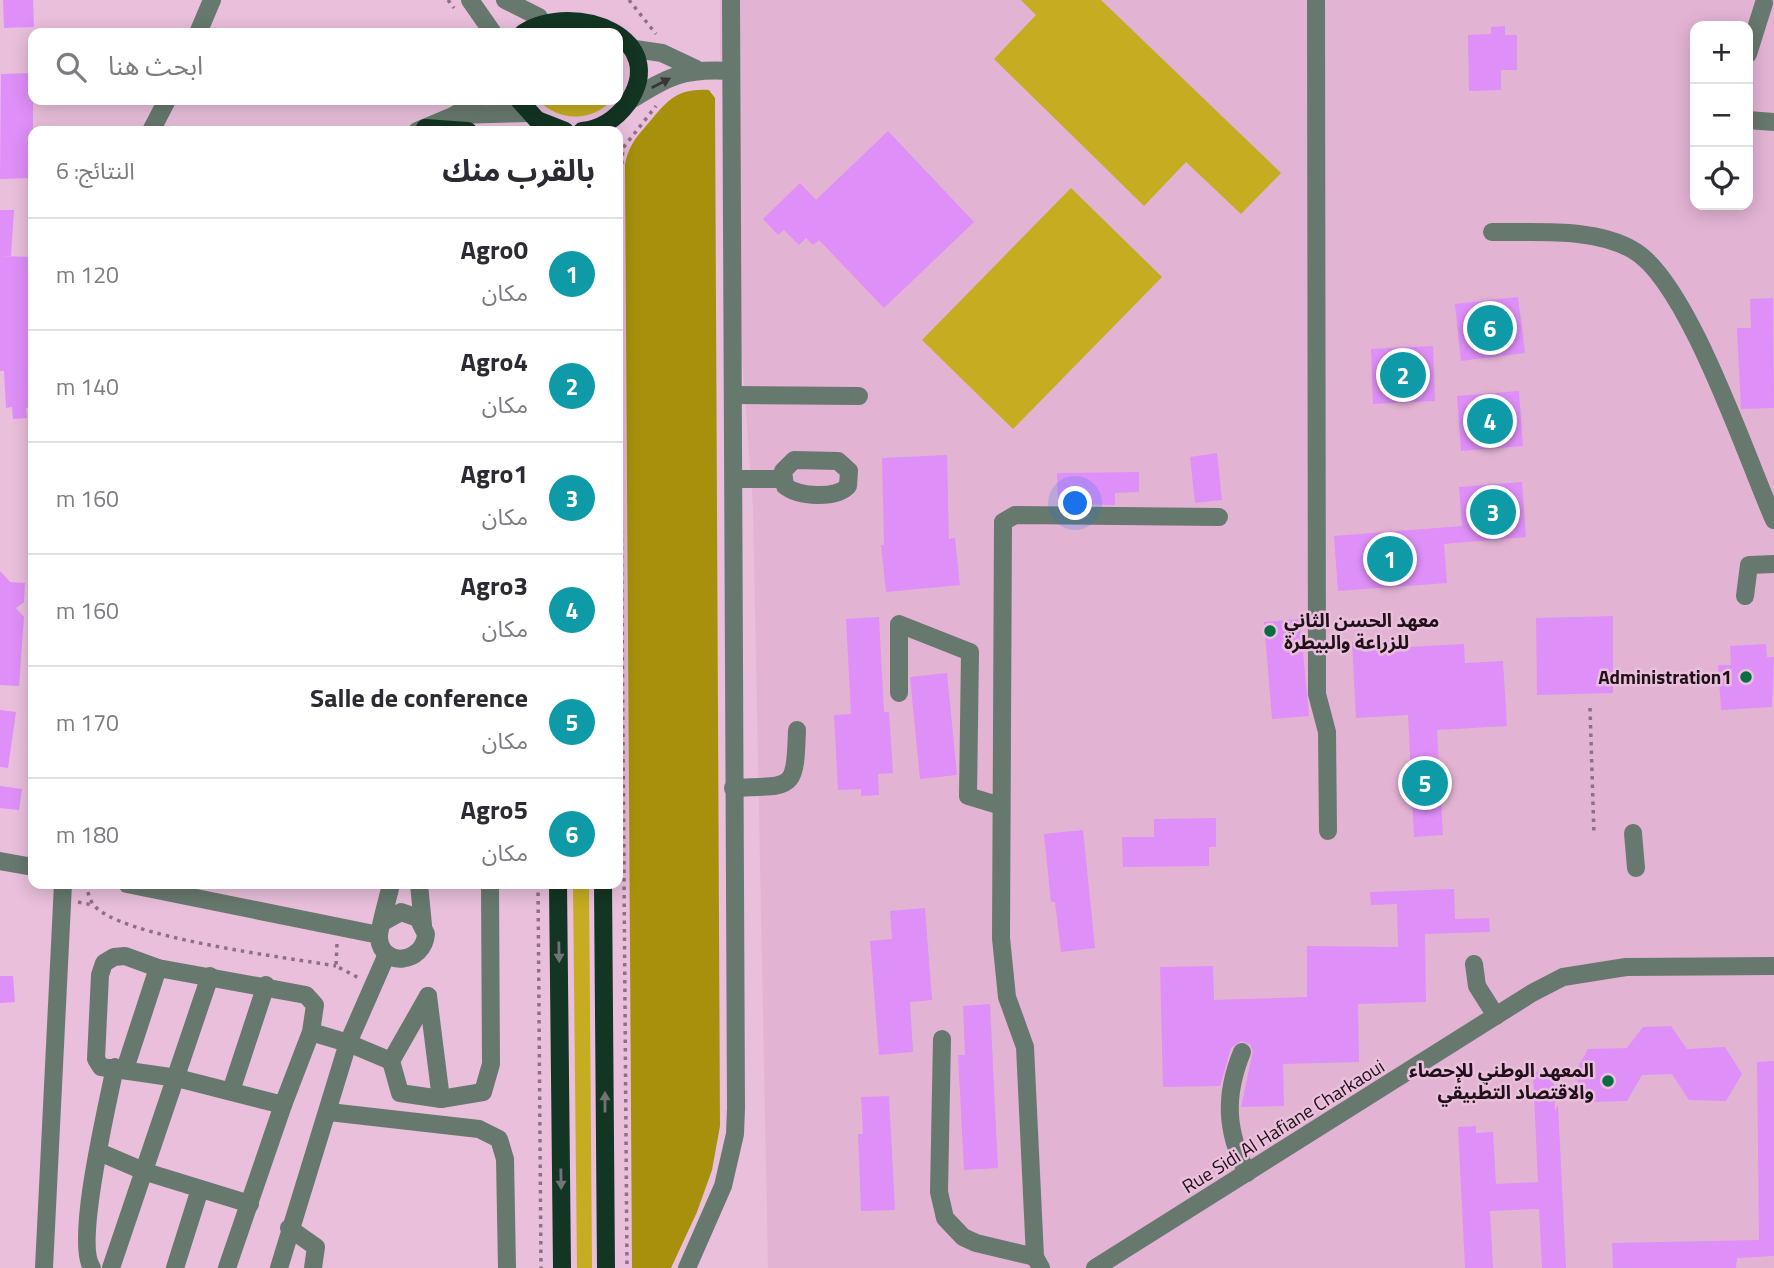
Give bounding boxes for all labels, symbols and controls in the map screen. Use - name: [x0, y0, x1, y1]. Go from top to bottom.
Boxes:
- map controls: [1690, 21, 1753, 210]
- button: +: [1690, 21, 1753, 84]
- search box: [28, 28, 623, 105]
- text: ابحث هنا: [108, 46, 203, 85]
- icon: search: [52, 48, 90, 86]
- one-way arrow: [651, 77, 671, 89]
- button: −: [1690, 84, 1753, 147]
- text: بالقرب منك: [442, 147, 595, 193]
- button: locate: [1690, 147, 1753, 210]
- text: النتائج: 6: [56, 153, 135, 188]
- text: Agro0: [461, 230, 528, 269]
- text: 120 m: [56, 257, 119, 292]
- text: 1: [566, 257, 578, 292]
- text: مكان: [482, 275, 528, 310]
- pin: 6: [1467, 302, 1513, 354]
- text: Agro4: [461, 342, 528, 381]
- pin: 2: [1380, 349, 1426, 401]
- text: 140 m: [56, 369, 119, 404]
- text: 2: [566, 369, 578, 404]
- text: مكان: [482, 387, 528, 422]
- pin: 4: [1467, 395, 1513, 447]
- text: Agro1: [461, 454, 528, 493]
- text: 160 m: [56, 481, 119, 516]
- text: 3: [566, 481, 578, 516]
- your location: [1058, 486, 1092, 520]
- pin: 3: [1470, 486, 1516, 538]
- text: مكان: [482, 499, 528, 534]
- pin: 1: [1367, 533, 1413, 585]
- text: Agro3: [461, 566, 528, 605]
- text: 160 m: [56, 593, 119, 628]
- text: 4: [566, 593, 578, 628]
- place label: معهد الحسن الثاني للزراعة والبيطرة: [1284, 605, 1439, 656]
- text: مكان: [482, 611, 528, 646]
- marker: معهد الحسن الثاني للزراعة والبيطرة: [1262, 623, 1278, 639]
- place label: Administration1: [1598, 662, 1732, 691]
- marker: Administration1: [1738, 669, 1754, 685]
- text: Salle de conference: [310, 678, 528, 717]
- text: 170 m: [56, 705, 119, 740]
- text: 5: [566, 705, 578, 740]
- text: مكان: [482, 723, 528, 758]
- pin: 5: [1402, 757, 1448, 809]
- text: Agro5: [461, 790, 528, 829]
- text: 180 m: [56, 817, 119, 852]
- text: 6: [566, 817, 578, 852]
- text: مكان: [482, 835, 528, 870]
- one-way arrow: [553, 941, 565, 963]
- street label: Rue Sidi Al Hafiane Charkaoui: [1176, 1051, 1390, 1200]
- place label: المعهد الوطني للإحصاء والاقتصاد التطبيقي: [1409, 1055, 1594, 1107]
- marker: المعهد الوطني للإحصاء والاقتصاد التطبيقي: [1600, 1073, 1616, 1089]
- one-way arrow: [599, 1091, 611, 1113]
- one-way arrow: [555, 1169, 567, 1191]

